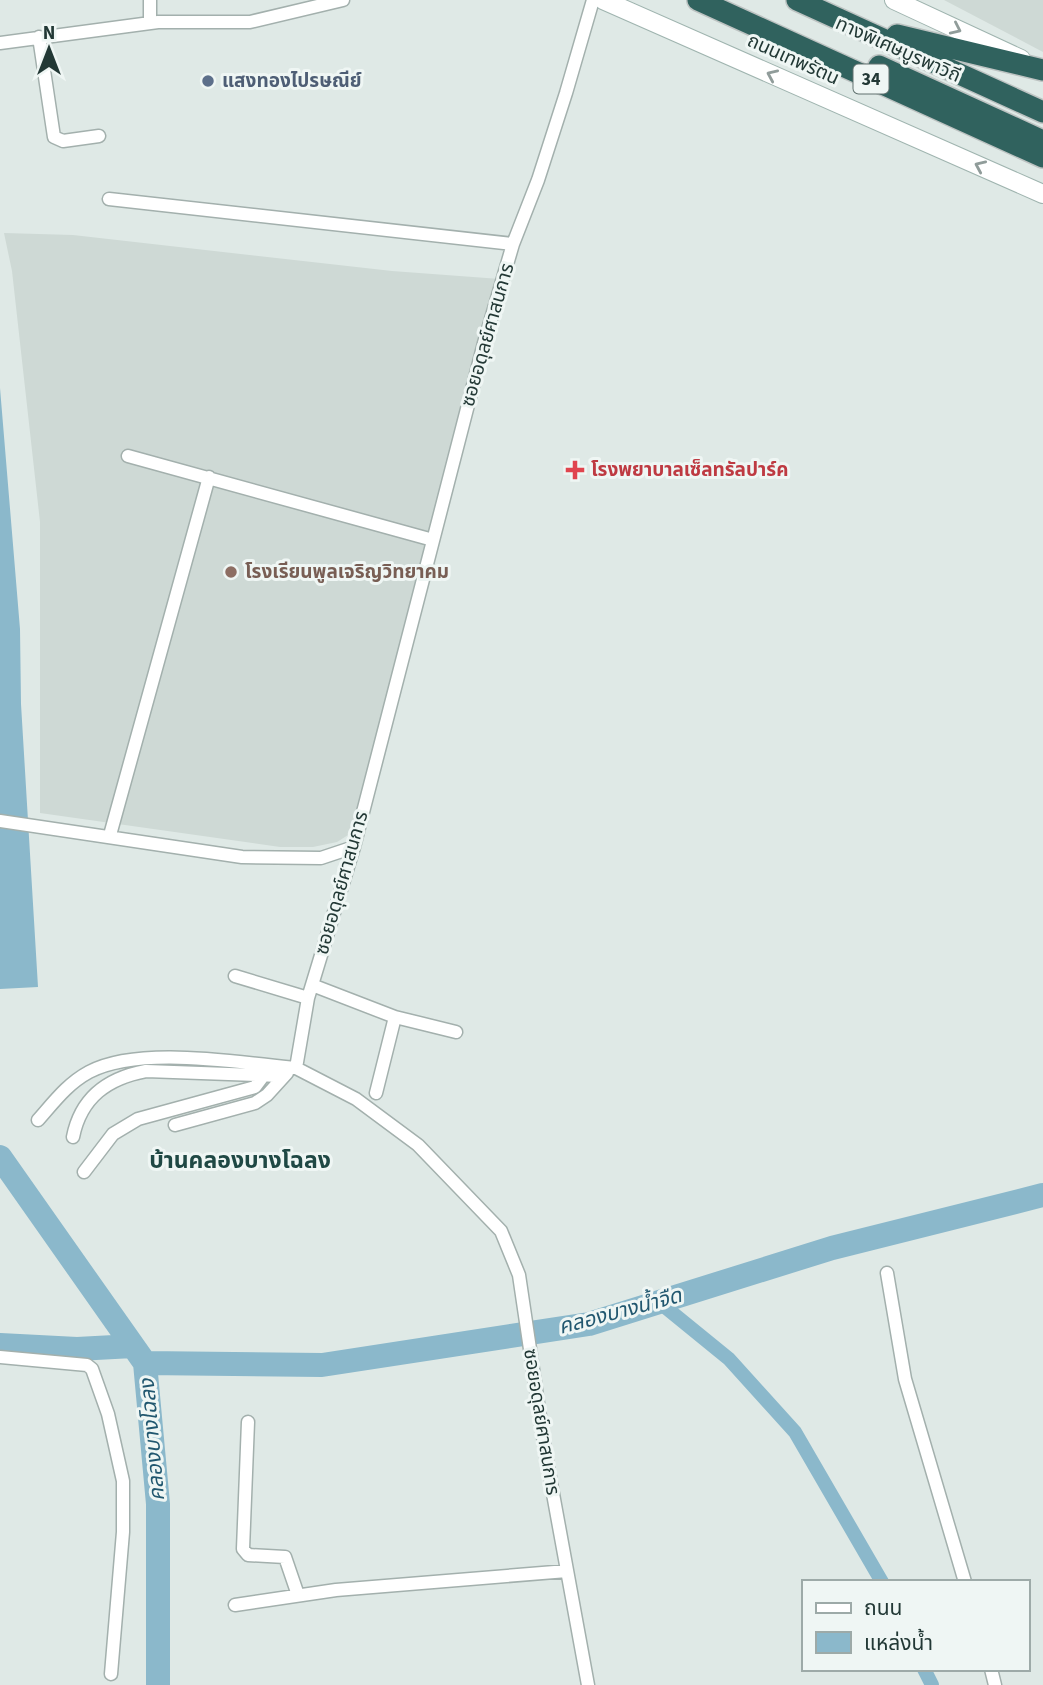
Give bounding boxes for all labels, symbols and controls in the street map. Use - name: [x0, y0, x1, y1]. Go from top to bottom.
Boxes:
- street label: ทางพิเศษบูรพาวิถี: [831, 10, 965, 90]
- north arrow: [14, 14, 84, 84]
- text: N: [43, 20, 55, 47]
- one-way arrow: [948, 21, 961, 35]
- street label: ถนนเทพรัตน: [743, 28, 843, 92]
- road number: 34: [854, 64, 888, 94]
- place label: แสงทองไปรษณีย์: [222, 68, 362, 95]
- one-way arrow: [767, 69, 779, 83]
- marker: แสงทองไปรษณีย์: [200, 73, 216, 89]
- one-way arrow: [975, 161, 987, 175]
- street label: ซอยอดุลย์ศาสนการ: [455, 260, 521, 410]
- place label: โรงพยาบาลเซ็ลทรัลปาร์ค: [591, 457, 788, 484]
- marker: โรงพยาบาลเซ็ลทรัลปาร์ค: [565, 460, 585, 480]
- place label: โรงเรียนพูลเจริญวิทยาคม: [245, 559, 449, 586]
- marker: โรงเรียนพูลเจริญวิทยาคม: [223, 564, 239, 580]
- street label: ซอยอดุลย์ศาสนการ: [309, 808, 375, 958]
- district label: บ้านคลองบางโฉลง: [149, 1144, 331, 1177]
- water label: คลองบางน้ำจืด: [555, 1280, 686, 1342]
- street label: ซอยอดุลย์ศาสนการ: [516, 1347, 566, 1497]
- water label: คลองบางโฉลง: [132, 1376, 172, 1503]
- legend: [802, 1580, 1029, 1671]
- text: ถนน: [864, 1593, 902, 1623]
- text: แหล่งน้ำ: [864, 1628, 933, 1658]

